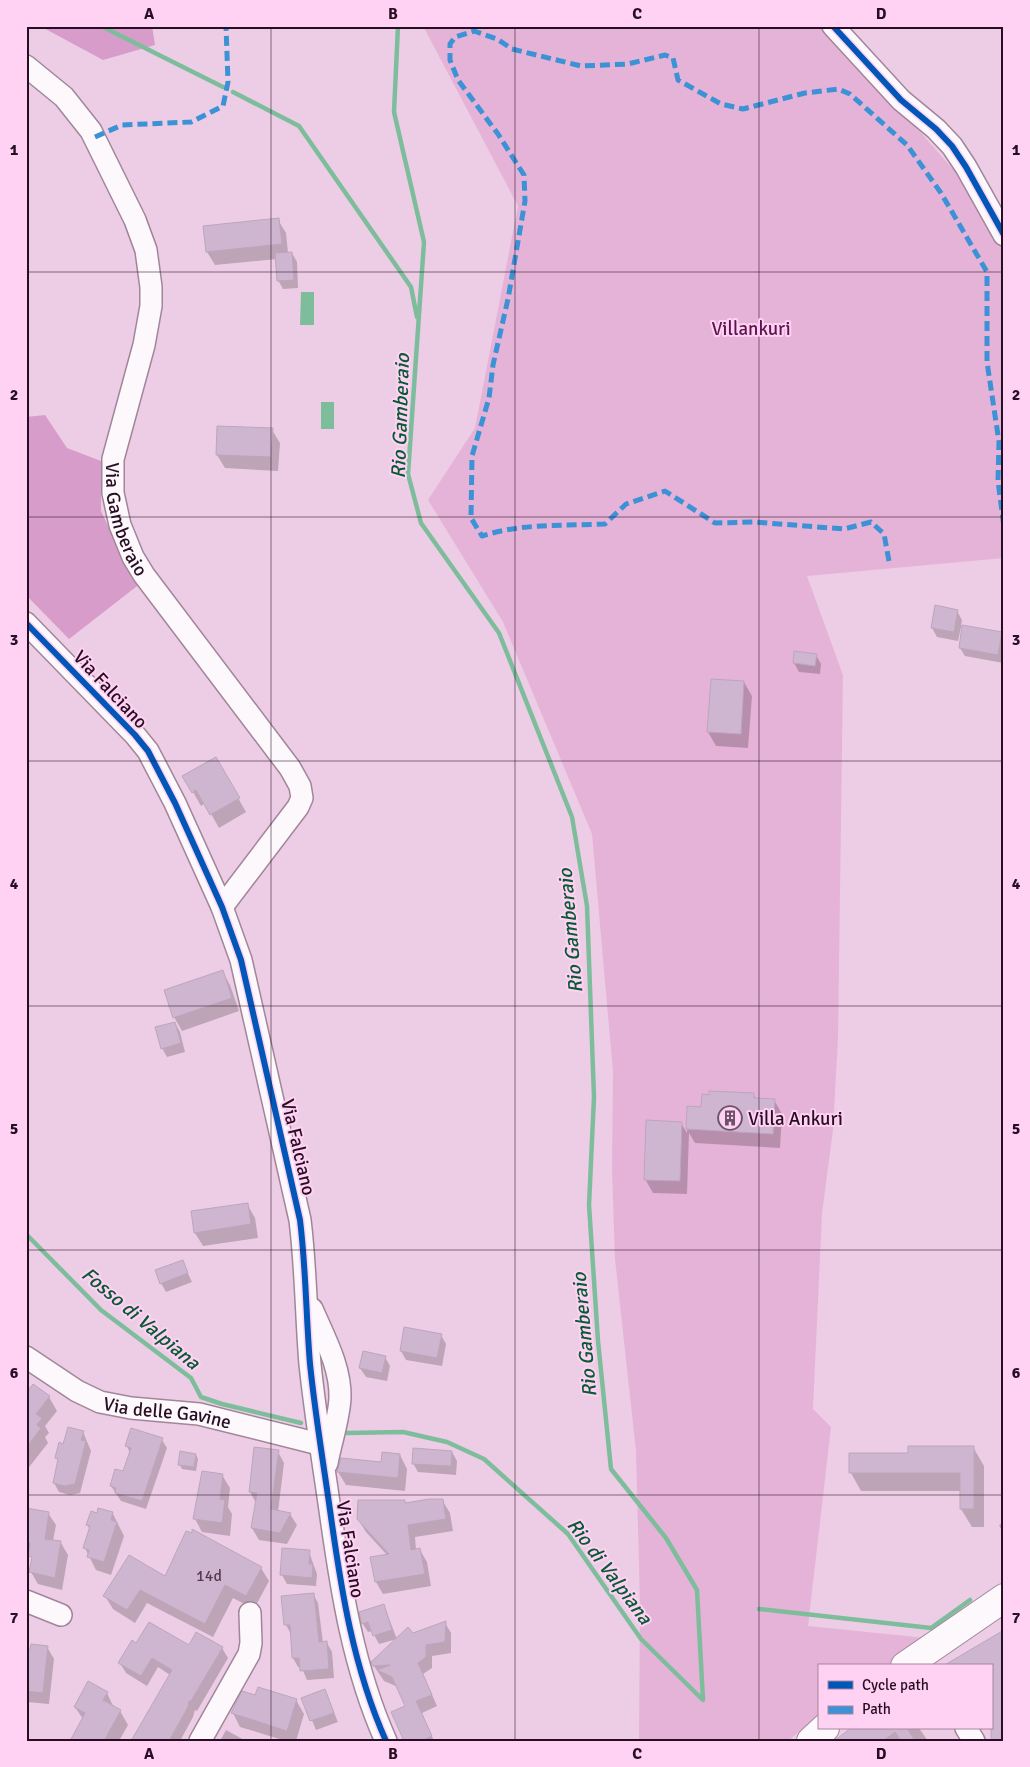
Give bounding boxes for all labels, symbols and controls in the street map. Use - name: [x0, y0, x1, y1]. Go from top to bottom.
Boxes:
- text: A: [144, 4, 155, 24]
- text: B: [388, 4, 398, 24]
- text: C: [632, 4, 642, 24]
- text: D: [876, 4, 887, 24]
- text: 1: [10, 140, 19, 160]
- text: 1: [1012, 140, 1021, 160]
- park label: Villankuri: [711, 317, 791, 341]
- water label: Rio Gamberaio: [386, 352, 415, 479]
- text: 2: [10, 385, 18, 405]
- text: 2: [1012, 385, 1020, 405]
- street label: Via Gamberaio: [100, 462, 153, 581]
- text: 3: [10, 630, 18, 650]
- text: 3: [1012, 630, 1020, 650]
- street label: Via Falciano: [68, 646, 153, 734]
- water label: Rio Gamberaio: [552, 866, 588, 994]
- text: 4: [10, 874, 19, 894]
- text: 4: [1012, 874, 1021, 894]
- street label: Via Falciano: [275, 1097, 321, 1198]
- building icon: Villa Ankuri: [717, 1105, 743, 1131]
- place label: Villa Ankuri: [748, 1107, 843, 1131]
- text: 5: [10, 1119, 18, 1139]
- text: 5: [1012, 1119, 1020, 1139]
- water label: Fosso di Valpiana: [76, 1262, 206, 1376]
- water label: Rio Gamberaio: [566, 1270, 602, 1398]
- text: 6: [10, 1363, 19, 1383]
- text: 6: [1012, 1363, 1021, 1383]
- street label: Via delle Gavine: [101, 1392, 234, 1435]
- street label: Via Falciano: [330, 1499, 370, 1600]
- water label: Rio di Valpiana: [562, 1513, 658, 1630]
- house number: 14d: [196, 1566, 222, 1586]
- text: 7: [10, 1608, 19, 1628]
- text: 7: [1012, 1608, 1021, 1628]
- legend: [818, 1664, 992, 1730]
- text: Cycle path: [862, 1676, 929, 1694]
- text: Path: [862, 1700, 891, 1718]
- text: A: [144, 1744, 155, 1764]
- text: B: [388, 1744, 398, 1764]
- text: C: [632, 1744, 642, 1764]
- text: D: [876, 1744, 887, 1764]

